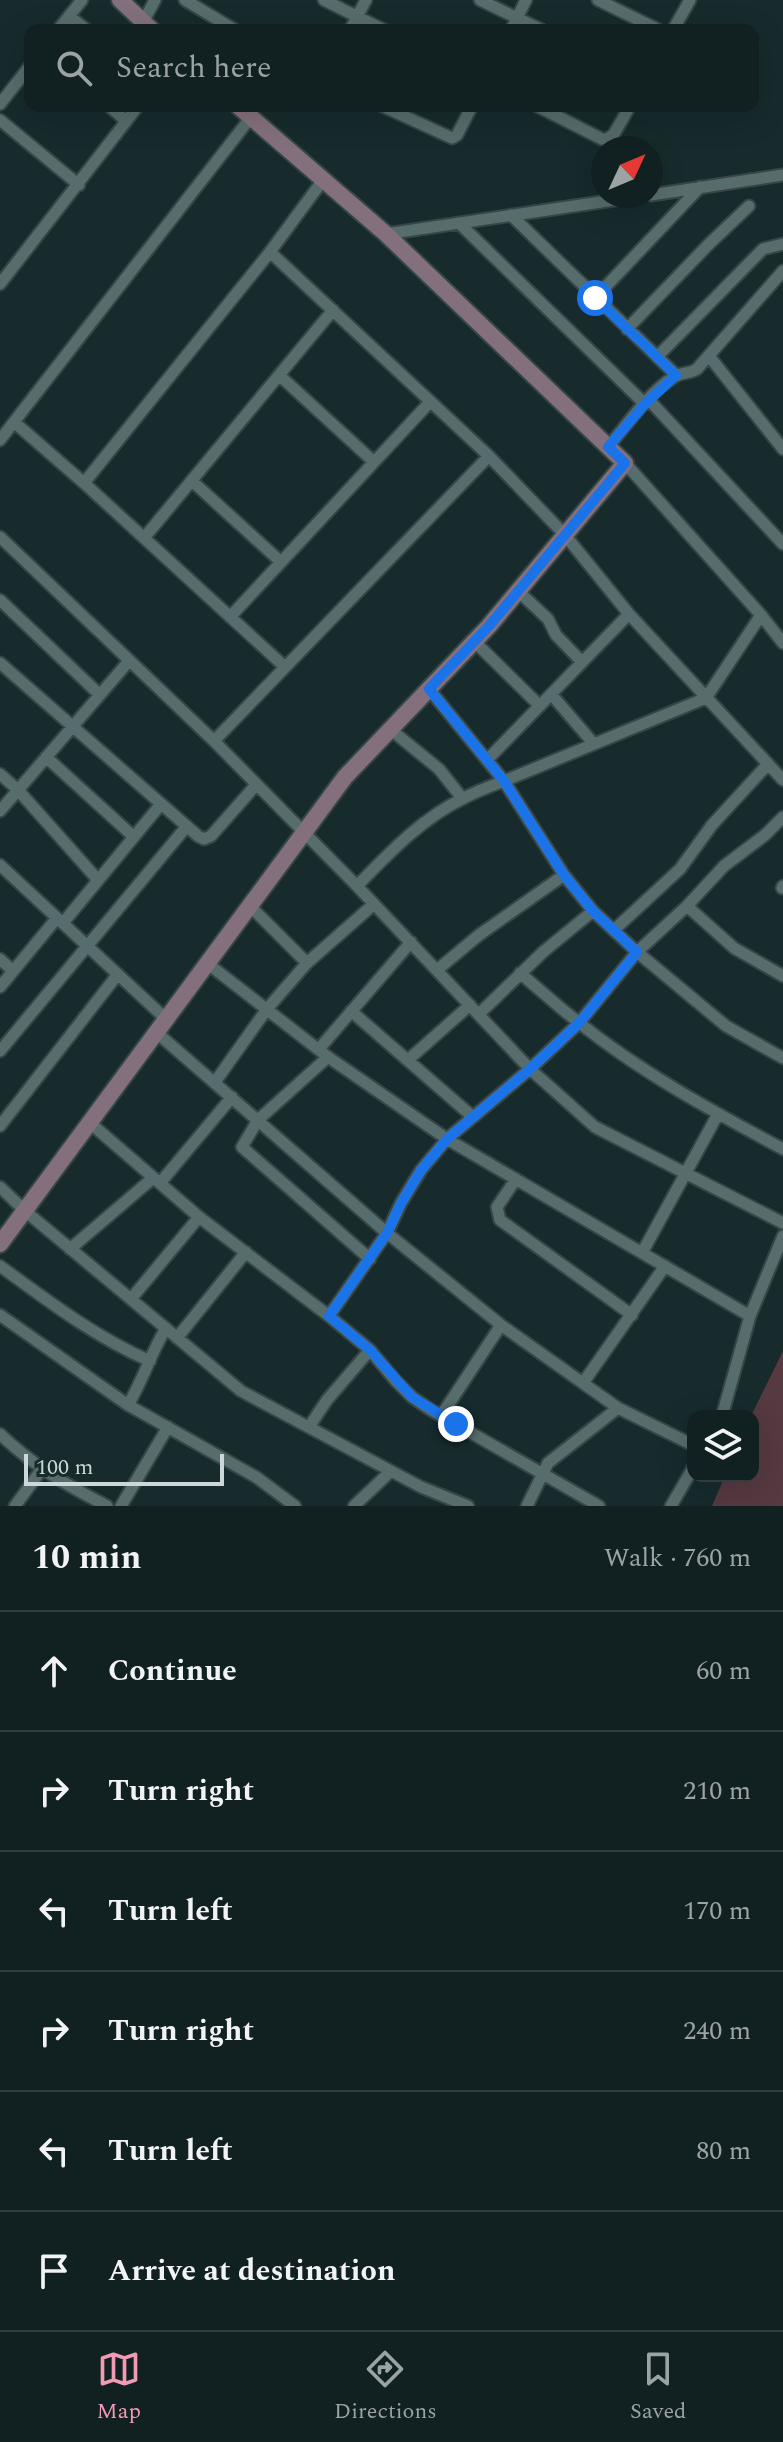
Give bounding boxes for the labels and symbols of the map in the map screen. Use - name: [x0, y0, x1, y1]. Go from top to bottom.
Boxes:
- north arrow: [591, 136, 663, 208]
- route start: [577, 280, 613, 316]
- route end: [438, 1406, 474, 1442]
- scale bar: [24, 1450, 224, 1486]

